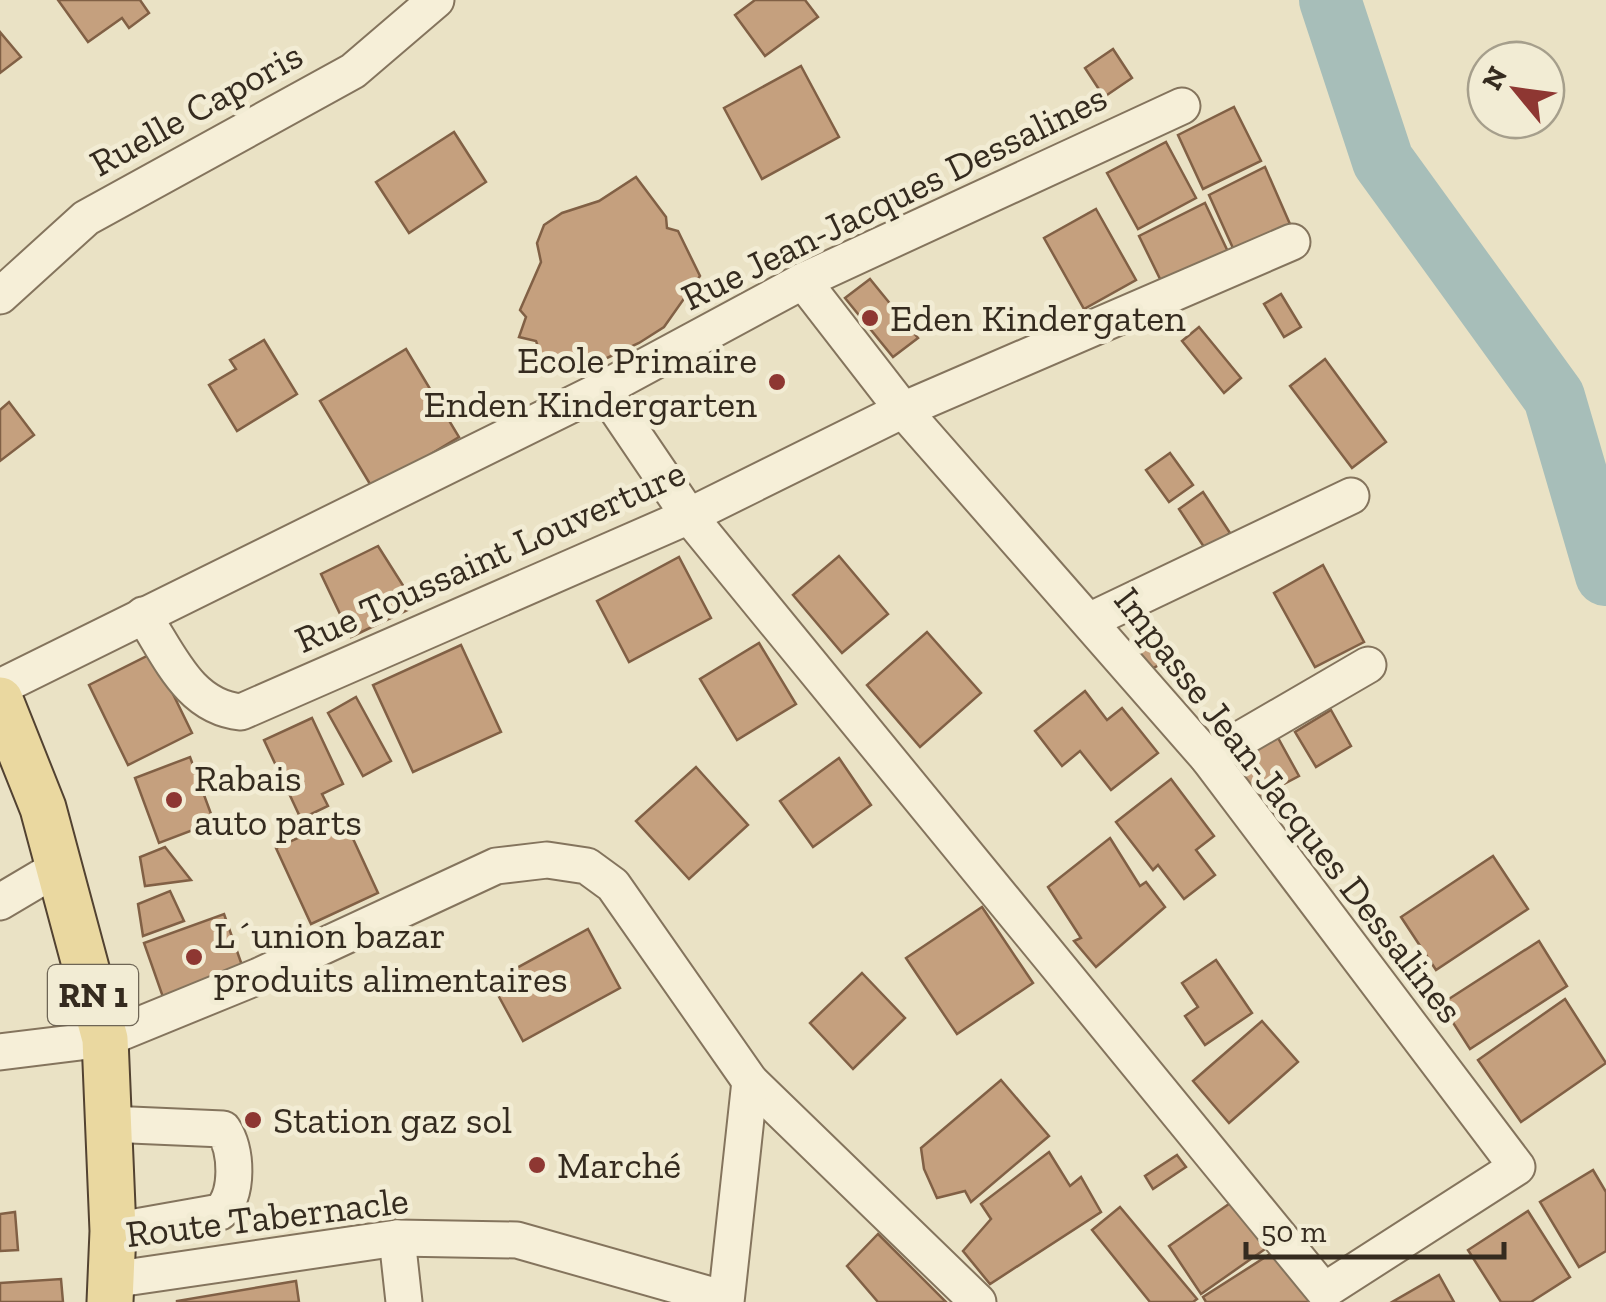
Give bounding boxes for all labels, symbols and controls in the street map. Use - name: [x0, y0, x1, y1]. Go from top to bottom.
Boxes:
- street label: Ruelle Caporis: [82, 32, 310, 186]
- north arrow: [1466, 40, 1566, 140]
- text: N: [1475, 61, 1514, 95]
- street label: Rue Jean-Jacques Dessalines: [674, 74, 1114, 320]
- place label: Eden Kindergaten: [890, 295, 1186, 341]
- marker: Eden Kindergaten: [859, 307, 881, 329]
- place label: Ecole Primaire Enden Kindergarten: [423, 337, 757, 427]
- marker: Ecole Primaire Enden Kindergarten: [766, 371, 788, 393]
- street label: Rue Toussaint Louverture: [288, 449, 692, 663]
- street label: Impasse Jean-Jacques Dessalines: [1105, 578, 1473, 1032]
- place label: Rabais auto parts: [194, 755, 362, 845]
- marker: Rabais auto parts: [163, 789, 185, 811]
- place label: L´union bazar produits alimentaires: [214, 912, 568, 1002]
- marker: L´union bazar produits alimentaires: [183, 946, 205, 968]
- road number: RN 1: [48, 965, 138, 1025]
- place label: Station gaz sol: [273, 1097, 512, 1143]
- marker: Station gaz sol: [242, 1109, 264, 1131]
- place label: Marché: [557, 1142, 681, 1188]
- marker: Marché: [526, 1154, 548, 1176]
- street label: Route Tabernacle: [123, 1177, 411, 1257]
- scale bar: [1246, 1197, 1504, 1259]
- text: 50 m: [1261, 1214, 1326, 1250]

